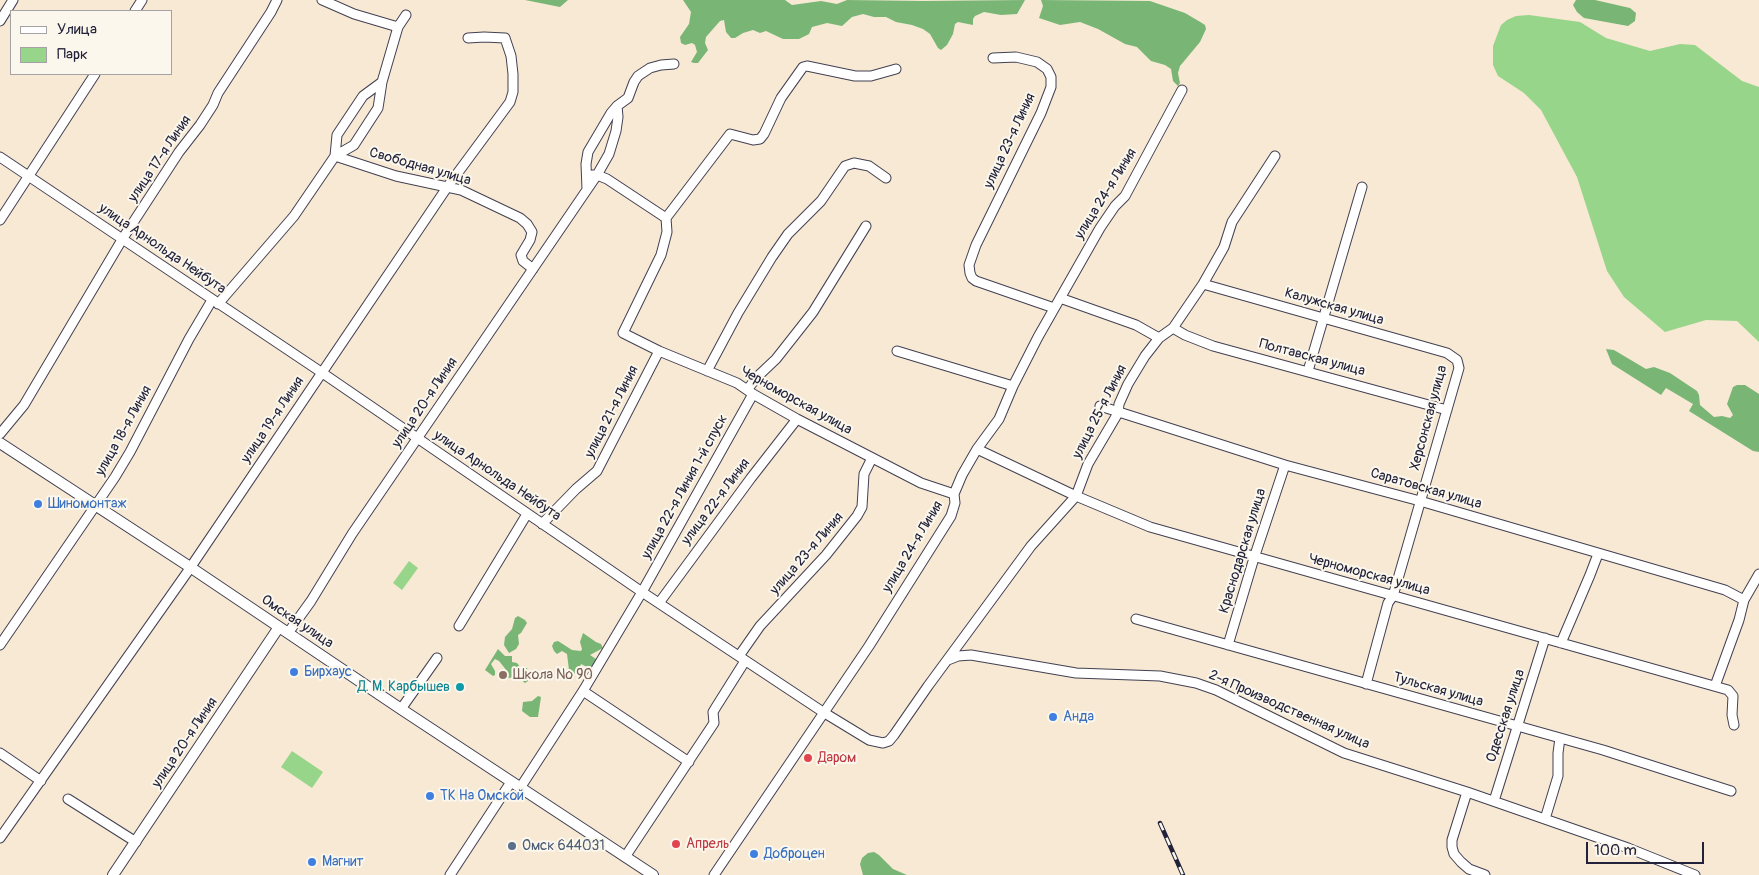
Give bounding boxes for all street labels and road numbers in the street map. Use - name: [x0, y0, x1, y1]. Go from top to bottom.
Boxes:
- street label: улица 23-я Линия: [981, 91, 1039, 191]
- street label: улица 17-я Линия: [125, 113, 195, 205]
- street label: Свободная улица: [367, 144, 473, 190]
- street label: улица 24-я Линия: [1071, 146, 1141, 242]
- street label: улица Арнольда Нейбута: [95, 200, 229, 298]
- street label: Калужская улица: [1283, 285, 1385, 329]
- street label: Полтавская улица: [1257, 336, 1367, 380]
- street label: улица 20-я Линия: [389, 355, 461, 451]
- street label: улица 25-я Линия: [1069, 362, 1131, 462]
- street label: улица 21-я Линия: [582, 363, 642, 461]
- street label: Черноморская улица: [737, 363, 855, 439]
- street label: Херсонская улица: [1407, 364, 1451, 472]
- street label: улица 19-я Линия: [238, 374, 308, 466]
- street label: улица 18-я Линия: [92, 383, 156, 479]
- street label: улица 22-я Линия 1-й спуск: [638, 412, 732, 562]
- street label: улица Арнольда Нейбута: [430, 427, 564, 525]
- street label: улица 22-я Линия: [678, 456, 754, 548]
- street label: Саратовская улица: [1368, 465, 1484, 513]
- street label: Краснодарская улица: [1216, 487, 1270, 615]
- street label: улица 24-я Линия: [879, 498, 947, 596]
- street label: улица 23-я Линия: [767, 510, 847, 598]
- street label: Черноморская улица: [1306, 551, 1432, 599]
- street label: Омская улица: [258, 592, 336, 652]
- street label: 2-я Производственная улица: [1206, 667, 1372, 753]
- street label: Одесская улица: [1483, 667, 1529, 765]
- street label: Тульская улица: [1391, 669, 1485, 711]
- street label: улица 20-я Линия: [149, 695, 221, 791]

